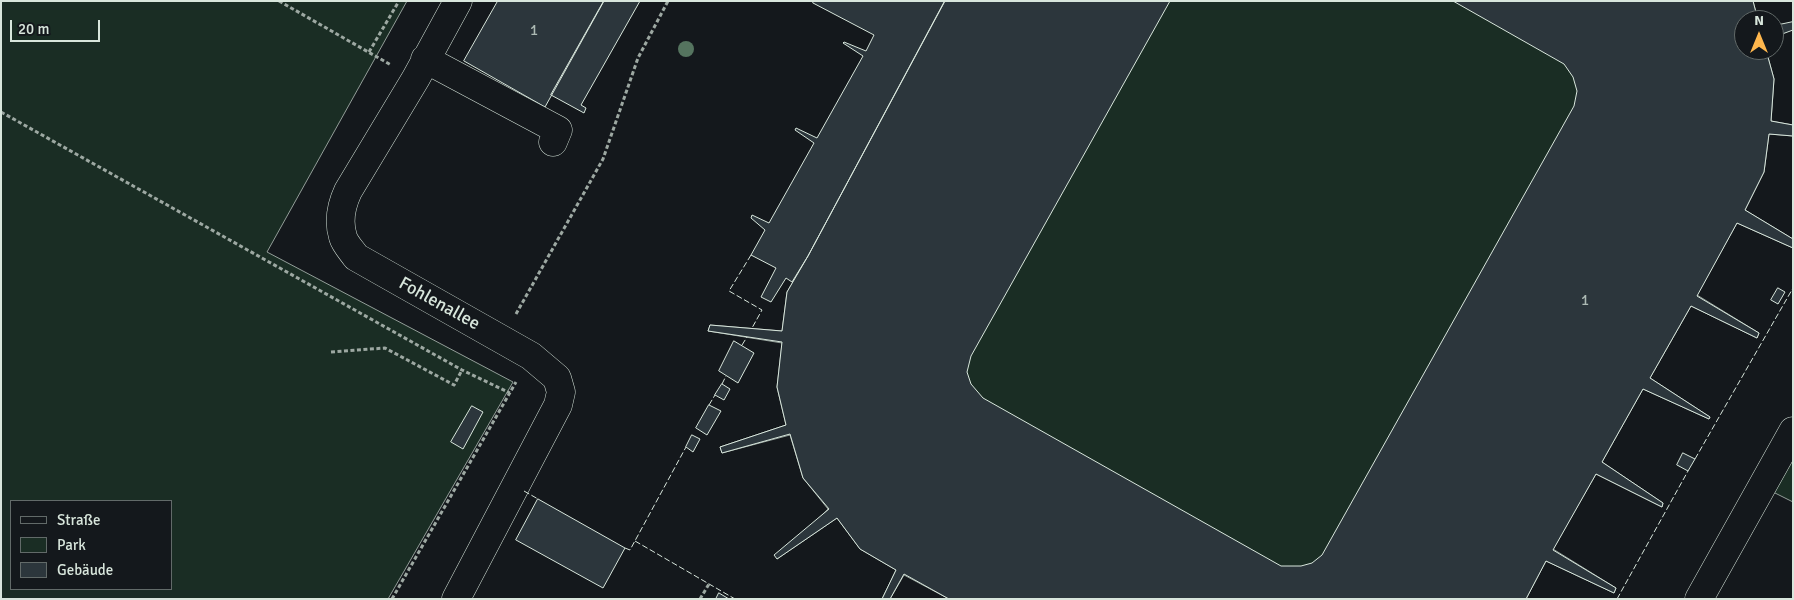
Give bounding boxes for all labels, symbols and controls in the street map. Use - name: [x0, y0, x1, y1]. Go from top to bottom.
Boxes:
- scale bar: [12, 10, 102, 42]
- north arrow: [1734, 10, 1784, 60]
- text: N: [1754, 12, 1764, 29]
- text: 20 m: [18, 20, 49, 38]
- house number: 1: [530, 22, 538, 40]
- street label: Fohlenallee: [395, 273, 483, 335]
- house number: 1: [1581, 292, 1589, 310]
- legend: [10, 500, 172, 590]
- text: Straße: [57, 511, 101, 529]
- text: Park: [57, 536, 86, 554]
- text: Gebäude: [57, 561, 113, 579]

